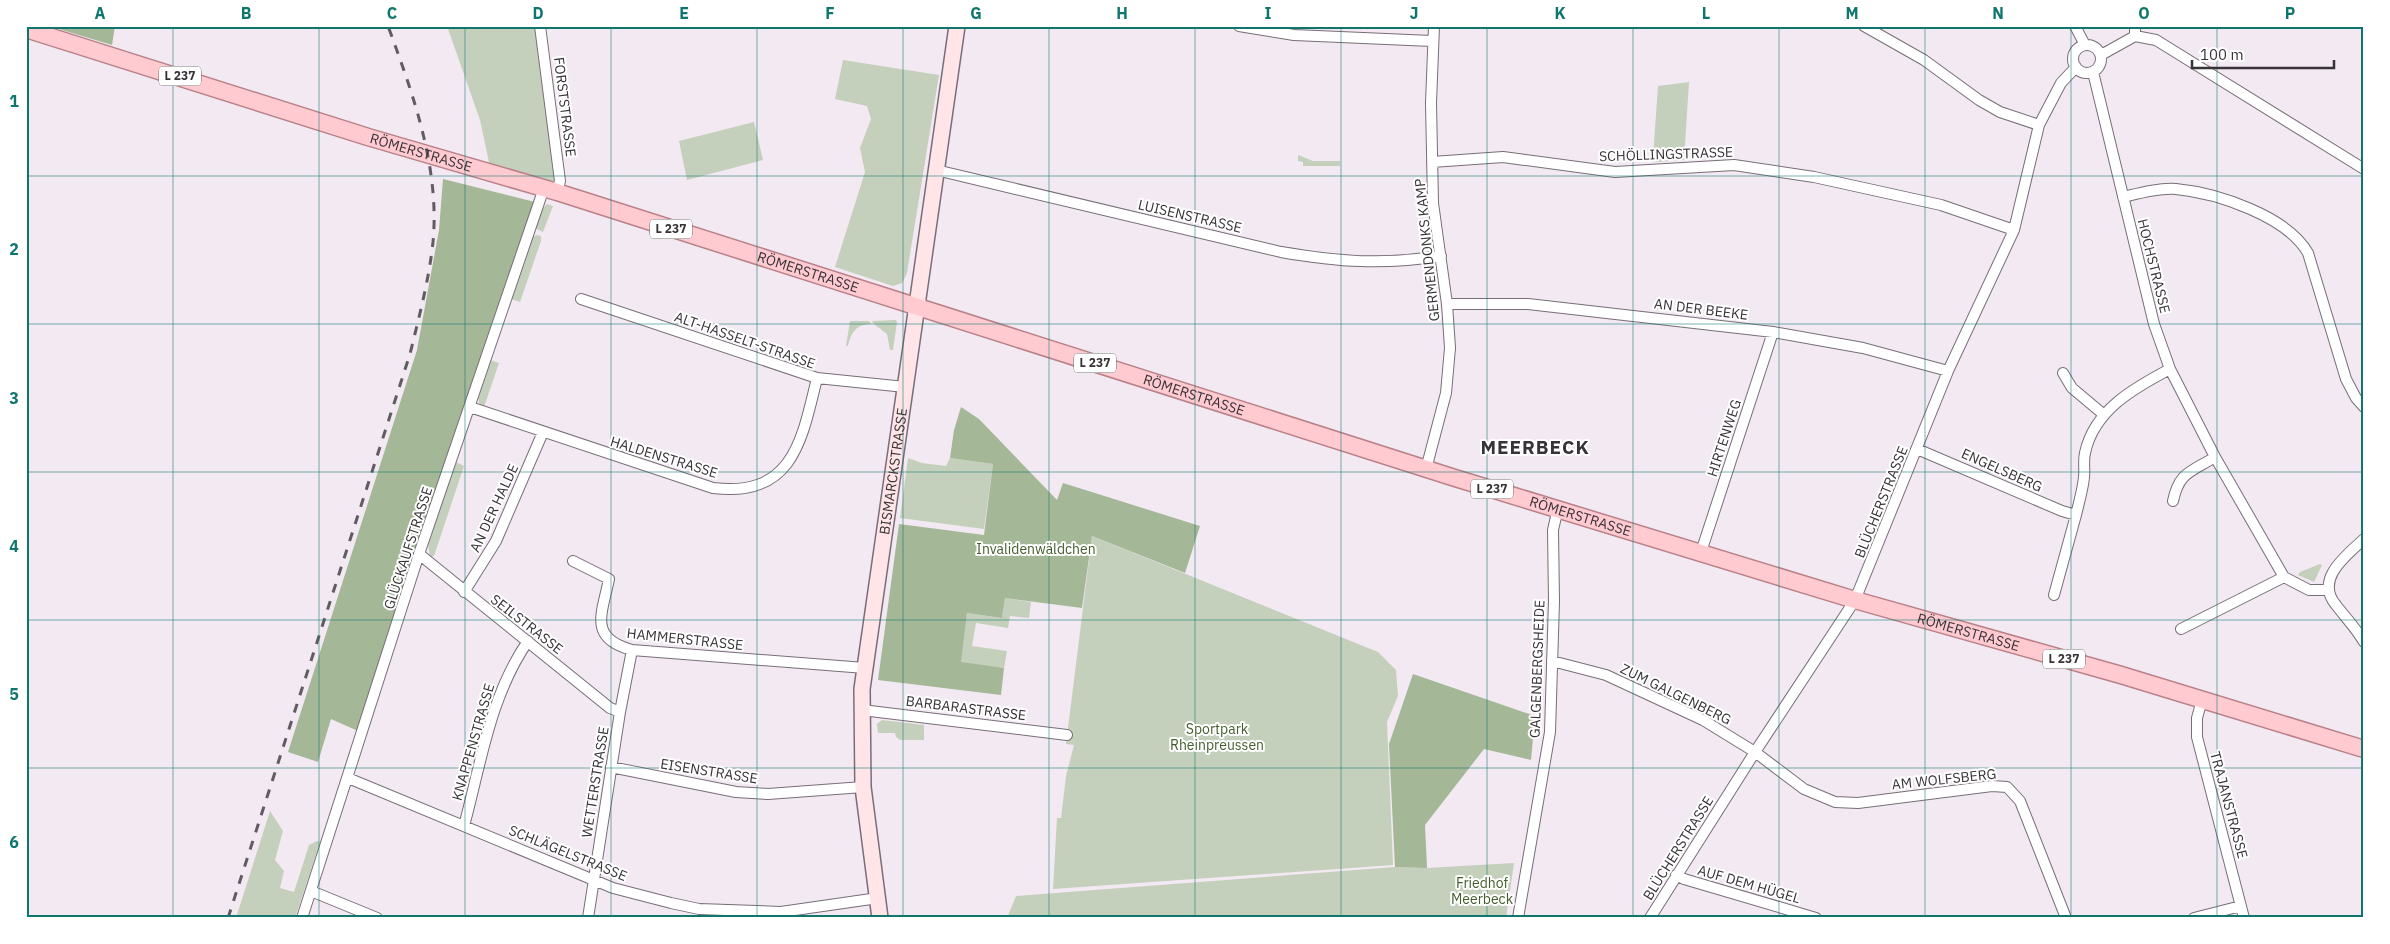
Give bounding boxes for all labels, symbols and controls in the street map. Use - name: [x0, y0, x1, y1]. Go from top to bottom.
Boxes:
- text: A: [95, 3, 106, 23]
- text: B: [241, 3, 252, 23]
- text: C: [387, 3, 397, 23]
- text: D: [532, 3, 544, 23]
- text: E: [679, 3, 689, 23]
- text: F: [825, 3, 835, 23]
- text: G: [970, 3, 982, 23]
- text: H: [1116, 3, 1128, 23]
- text: I: [1265, 3, 1272, 23]
- text: J: [1410, 3, 1418, 23]
- text: K: [1554, 3, 1566, 23]
- text: L: [1702, 3, 1710, 23]
- text: M: [1845, 3, 1859, 23]
- text: N: [1992, 3, 2004, 23]
- text: O: [2138, 3, 2150, 23]
- text: P: [2285, 3, 2295, 23]
- scale bar: [2192, 38, 2335, 70]
- text: 100 m: [2200, 45, 2244, 64]
- street label: FORSTSTRASSE: [550, 56, 580, 158]
- road number: L 237: [159, 66, 201, 85]
- text: 1: [9, 91, 19, 111]
- street label: RÖMERSTRASSE: [368, 129, 474, 176]
- street label: SCHÖLLINGSTRASSE: [1599, 143, 1733, 165]
- street label: GERMENDONKS KAMP: [1411, 178, 1443, 322]
- street label: LUISENSTRASSE: [1136, 195, 1244, 237]
- street label: HOCHSTRASSE: [2134, 217, 2174, 315]
- road number: L 237: [650, 220, 692, 238]
- text: 2: [9, 239, 19, 259]
- street label: RÖMERSTRASSE: [755, 247, 861, 297]
- street label: AN DER BEEKE: [1653, 294, 1749, 324]
- street label: ALT-HASSELT-STRASSE: [672, 307, 818, 373]
- road number: L 237: [1074, 353, 1116, 372]
- street label: RÖMERSTRASSE: [1141, 370, 1247, 419]
- text: 3: [9, 388, 19, 408]
- street label: HIRTENWEG: [1703, 397, 1745, 479]
- street label: BISMARCKSTRASSE: [875, 407, 911, 536]
- street label: HALDENSTRASSE: [608, 432, 720, 482]
- district label: MEERBECK: [1480, 435, 1590, 459]
- street label: BLÜCHERSTRASSE: [1850, 443, 1912, 561]
- street label: ENGELSBERG: [1959, 444, 2045, 496]
- street label: AN DER HALDE: [466, 461, 522, 555]
- road number: L 237: [1471, 479, 1513, 498]
- street label: GLÜCKAUFSTRASSE: [380, 484, 436, 612]
- street label: RÖMERSTRASSE: [1527, 492, 1633, 540]
- text: 4: [9, 536, 19, 556]
- park label: Invalidenwäldchen: [976, 540, 1096, 558]
- street label: SEILSTRASSE: [487, 590, 567, 658]
- street label: GALGENBERGSHEIDE: [1526, 600, 1548, 738]
- street label: RÖMERSTRASSE: [1915, 609, 2022, 655]
- street label: HAMMERSTRASSE: [626, 624, 744, 654]
- road number: L 237: [2043, 650, 2085, 669]
- street label: ZUM GALGENBERG: [1618, 659, 1734, 729]
- street label: KNAPPENSTRASSE: [448, 681, 498, 803]
- text: 5: [9, 684, 19, 704]
- street label: BARBARASTRASSE: [905, 692, 1027, 724]
- park label: Sportpark Rheinpreussen: [1170, 720, 1264, 754]
- street label: WETTERSTRASSE: [577, 725, 613, 839]
- street label: TRAJANSTRASSE: [2206, 749, 2252, 861]
- street label: EISENSTRASSE: [659, 754, 759, 788]
- street label: AM WOLFSBERG: [1891, 765, 1997, 793]
- street label: BLÜCHERSTRASSE: [1639, 793, 1717, 903]
- street label: SCHLÄGELSTRASSE: [506, 821, 630, 885]
- text: 6: [9, 832, 19, 852]
- street label: AUF DEM HÜGEL: [1696, 861, 1802, 907]
- park label: Friedhof Meerbeck: [1451, 874, 1514, 908]

